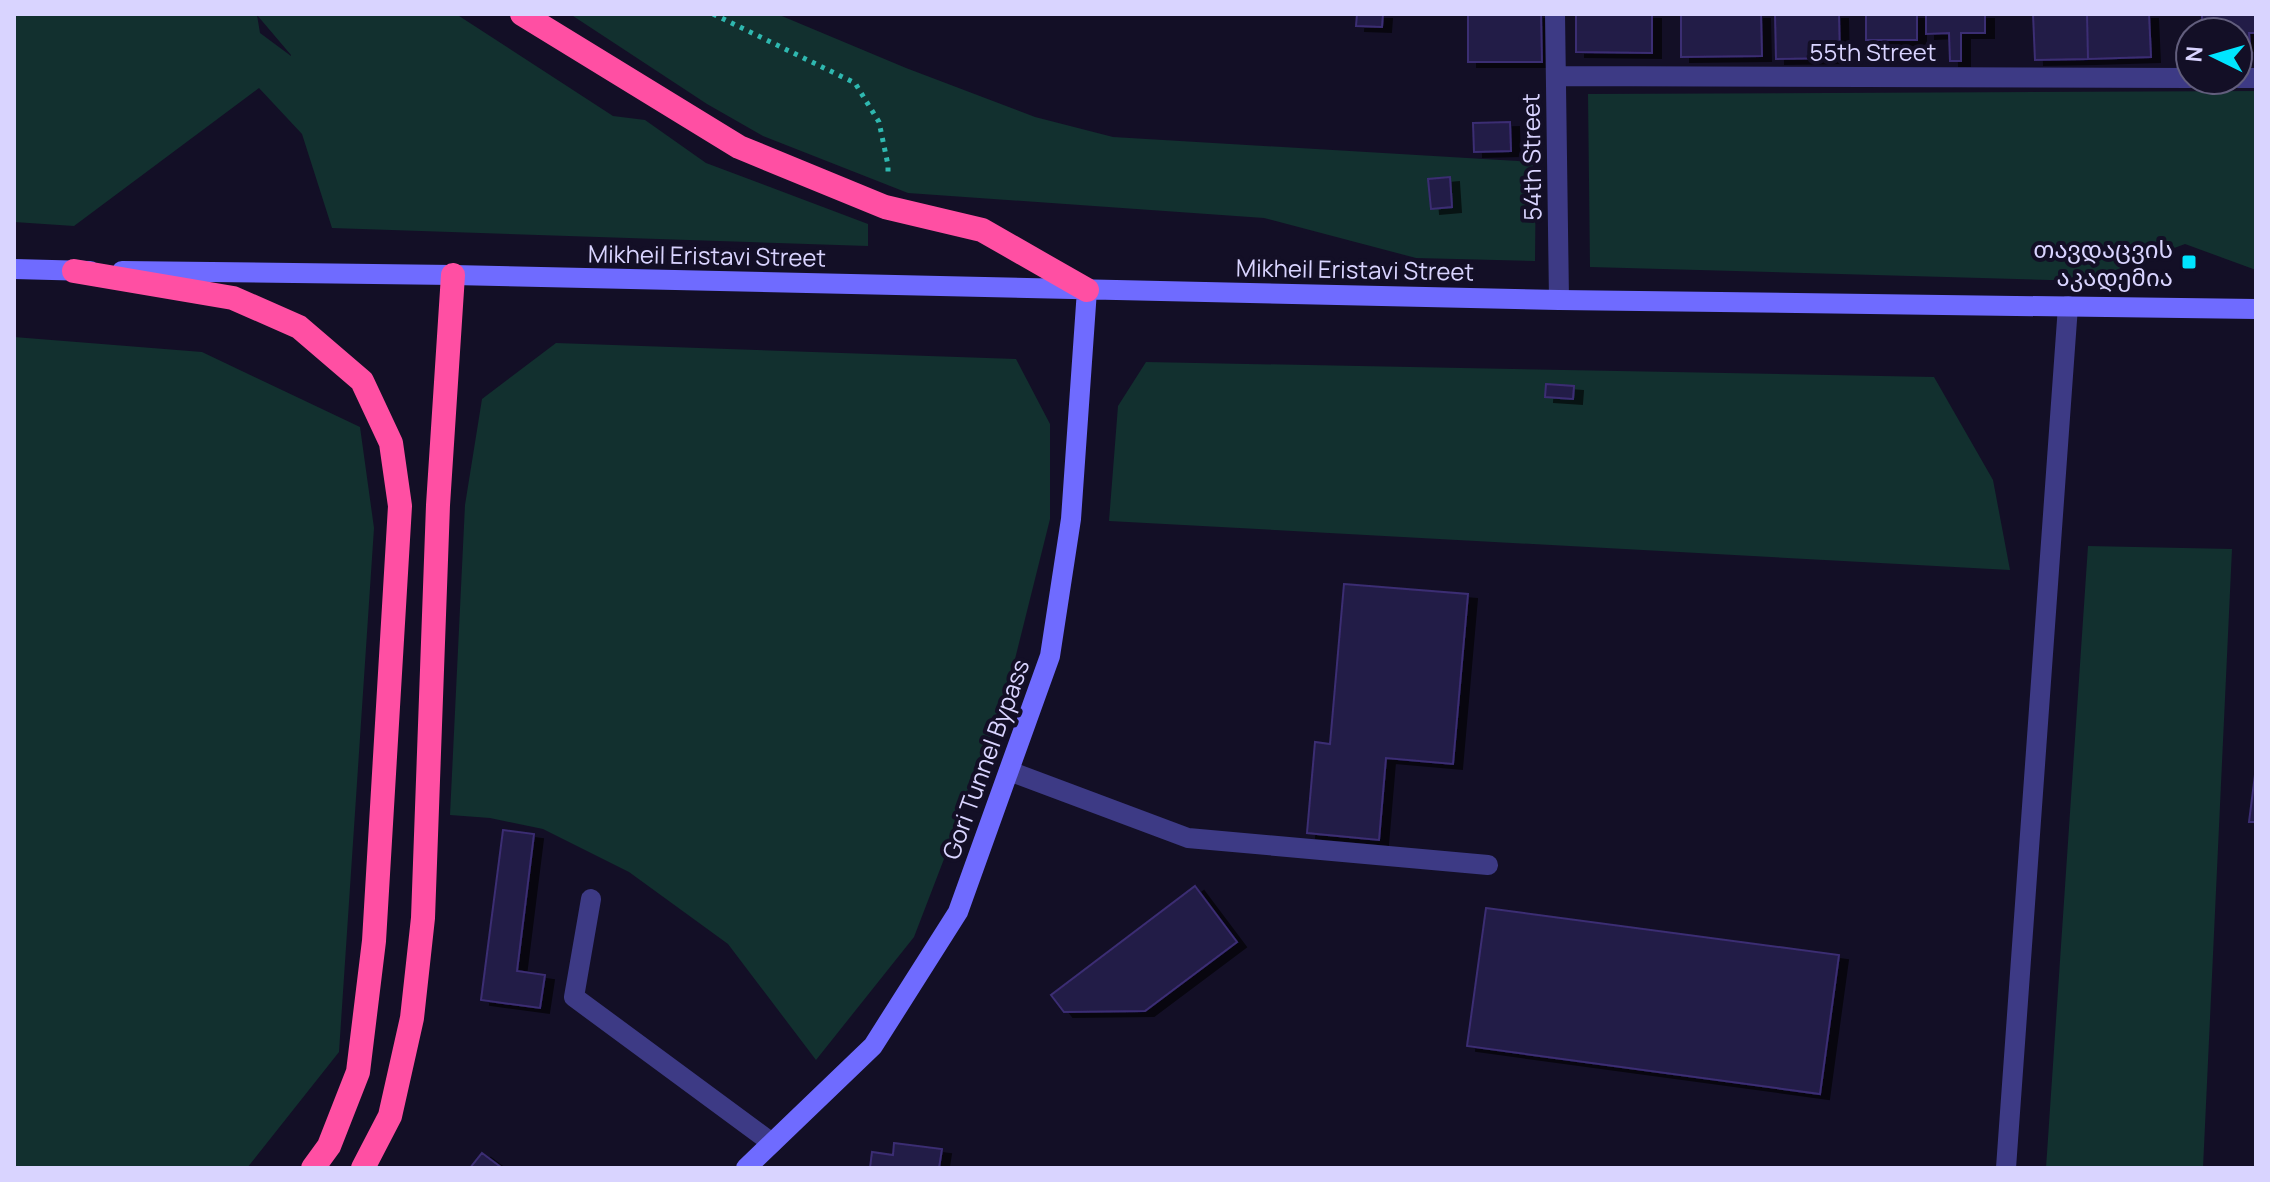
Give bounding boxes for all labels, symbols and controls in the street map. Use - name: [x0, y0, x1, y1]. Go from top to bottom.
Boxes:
- north arrow: [2174, 16, 2254, 96]
- street label: 55th Street: [1810, 35, 1936, 68]
- text: N: [2178, 45, 2210, 63]
- street label: 54th Street: [1513, 93, 1549, 221]
- place label: თავდაცვის აკადემია: [2033, 232, 2173, 293]
- street label: Mikheil Eristavi Street: [588, 236, 826, 274]
- street label: Mikheil Eristavi Street: [1236, 250, 1474, 288]
- marker: თავდაცვის აკადემია: [2180, 253, 2198, 271]
- street label: Gori Tunnel Bypass: [933, 654, 1037, 864]

